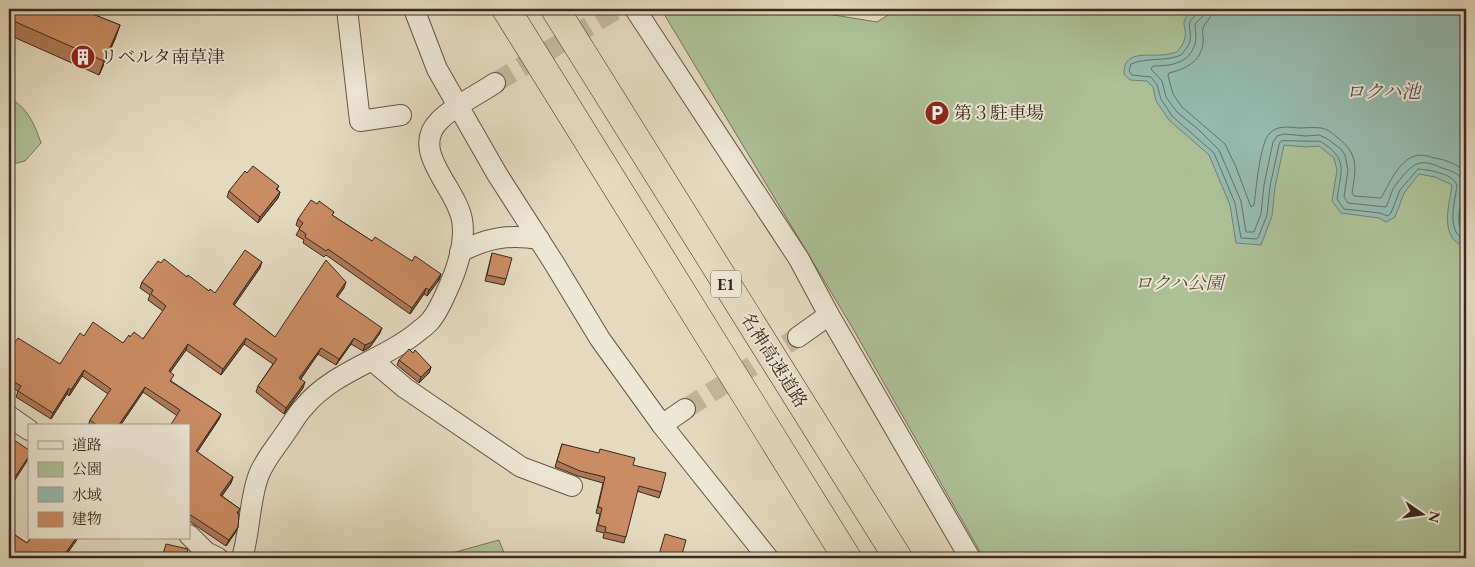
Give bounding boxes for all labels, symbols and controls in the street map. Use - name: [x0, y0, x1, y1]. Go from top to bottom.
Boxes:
- building icon: リベルタ南草津: [70, 44, 96, 70]
- place label: リベルタ南草津: [100, 45, 225, 68]
- water label: ロクハ池: [1346, 79, 1422, 104]
- parking icon: 第３駐車場: [924, 100, 950, 126]
- place label: 第３駐車場: [954, 101, 1044, 124]
- road number: E1: [711, 270, 741, 298]
- park label: ロクハ公園: [1135, 271, 1226, 294]
- street label: 名神高速道路: [736, 308, 813, 412]
- legend: [28, 424, 190, 540]
- text: 道路: [72, 435, 102, 454]
- text: 公園: [72, 459, 102, 478]
- text: 水域: [72, 485, 102, 504]
- north arrow: [1398, 490, 1448, 540]
- text: 建物: [72, 509, 102, 528]
- text: N: [1424, 509, 1445, 525]

